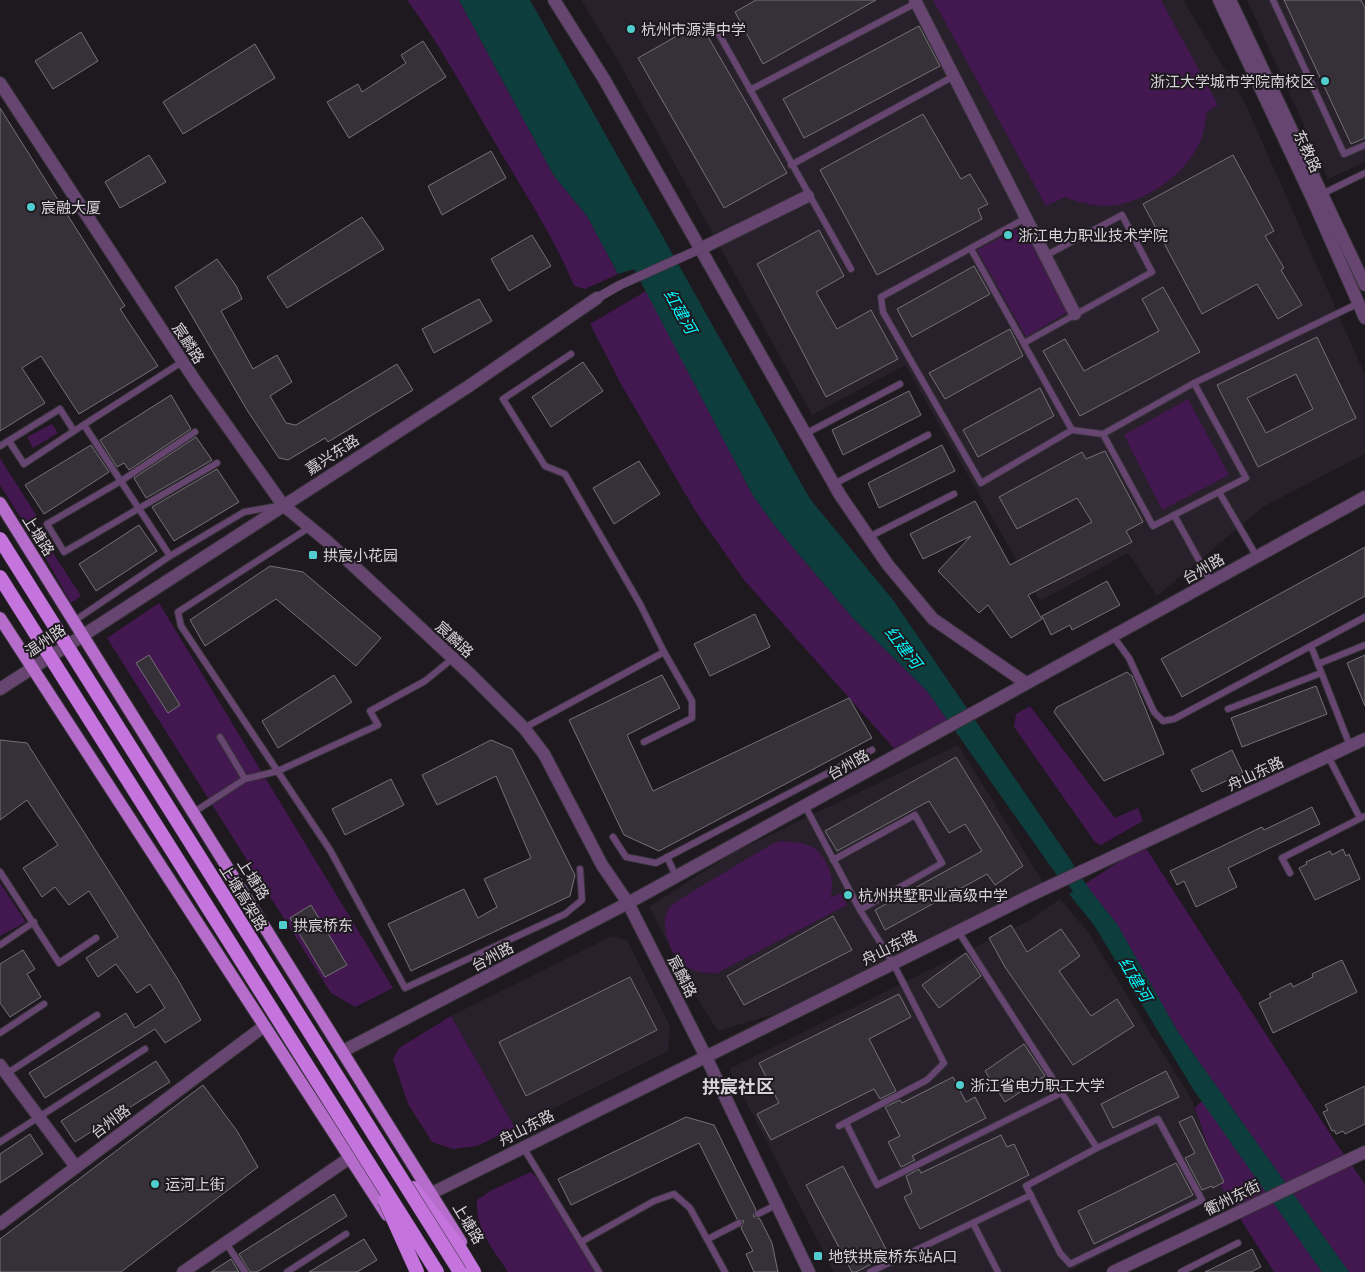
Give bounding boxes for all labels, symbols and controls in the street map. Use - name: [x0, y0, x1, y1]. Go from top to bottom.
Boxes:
- place label: 杭州市源清中学: [641, 20, 746, 38]
- marker: 杭州市源清中学: [625, 23, 637, 35]
- place label: 浙江大学城市学院南校区: [1150, 72, 1315, 90]
- marker: 浙江大学城市学院南校区: [1319, 75, 1331, 87]
- street label: 东教路: [1290, 127, 1326, 175]
- place label: 宸融大厦: [41, 198, 101, 216]
- marker: 宸融大厦: [25, 201, 37, 213]
- place label: 浙江电力职业技术学院: [1018, 226, 1168, 244]
- marker: 浙江电力职业技术学院: [1002, 229, 1014, 241]
- water label: 红建河: [661, 285, 703, 339]
- street label: 宸麟路: [169, 319, 209, 367]
- street label: 嘉兴东路: [302, 430, 362, 478]
- street label: 上塘路: [19, 511, 59, 559]
- place label: 拱宸小花园: [323, 546, 398, 564]
- marker: 拱宸小花园: [307, 549, 319, 561]
- street label: 台州路: [1179, 549, 1227, 587]
- street label: 宸麟路: [432, 617, 478, 661]
- street label: 温州路: [21, 620, 69, 660]
- water label: 红建河: [882, 622, 928, 674]
- street label: 台州路: [824, 745, 872, 783]
- street label: 舟山东路: [1224, 752, 1286, 794]
- street label: 上塘路: [234, 855, 274, 903]
- street label: 上塘高架路: [216, 860, 272, 934]
- place label: 杭州拱墅职业高级中学: [858, 886, 1008, 904]
- marker: 杭州拱墅职业高级中学: [842, 889, 854, 901]
- place label: 拱宸桥东: [293, 916, 353, 934]
- marker: 拱宸桥东: [277, 919, 289, 931]
- street label: 舟山东路: [858, 926, 920, 968]
- street label: 台州路: [468, 937, 516, 975]
- street label: 宸麟路: [665, 952, 701, 1000]
- water label: 红建河: [1115, 954, 1158, 1007]
- district label: 拱宸社区: [702, 1075, 774, 1097]
- place label: 浙江省电力职工大学: [970, 1076, 1105, 1094]
- marker: 浙江省电力职工大学: [954, 1079, 966, 1091]
- street label: 台州路: [87, 1100, 133, 1142]
- street label: 舟山东路: [495, 1105, 557, 1149]
- place label: 运河上街: [165, 1175, 225, 1193]
- street label: 衢州东街: [1201, 1176, 1263, 1218]
- marker: 运河上街: [149, 1178, 161, 1190]
- street label: 上塘路: [450, 1199, 488, 1247]
- place label: 地铁拱宸桥东站A口: [828, 1247, 957, 1265]
- marker: 地铁拱宸桥东站A口: [812, 1250, 824, 1262]

